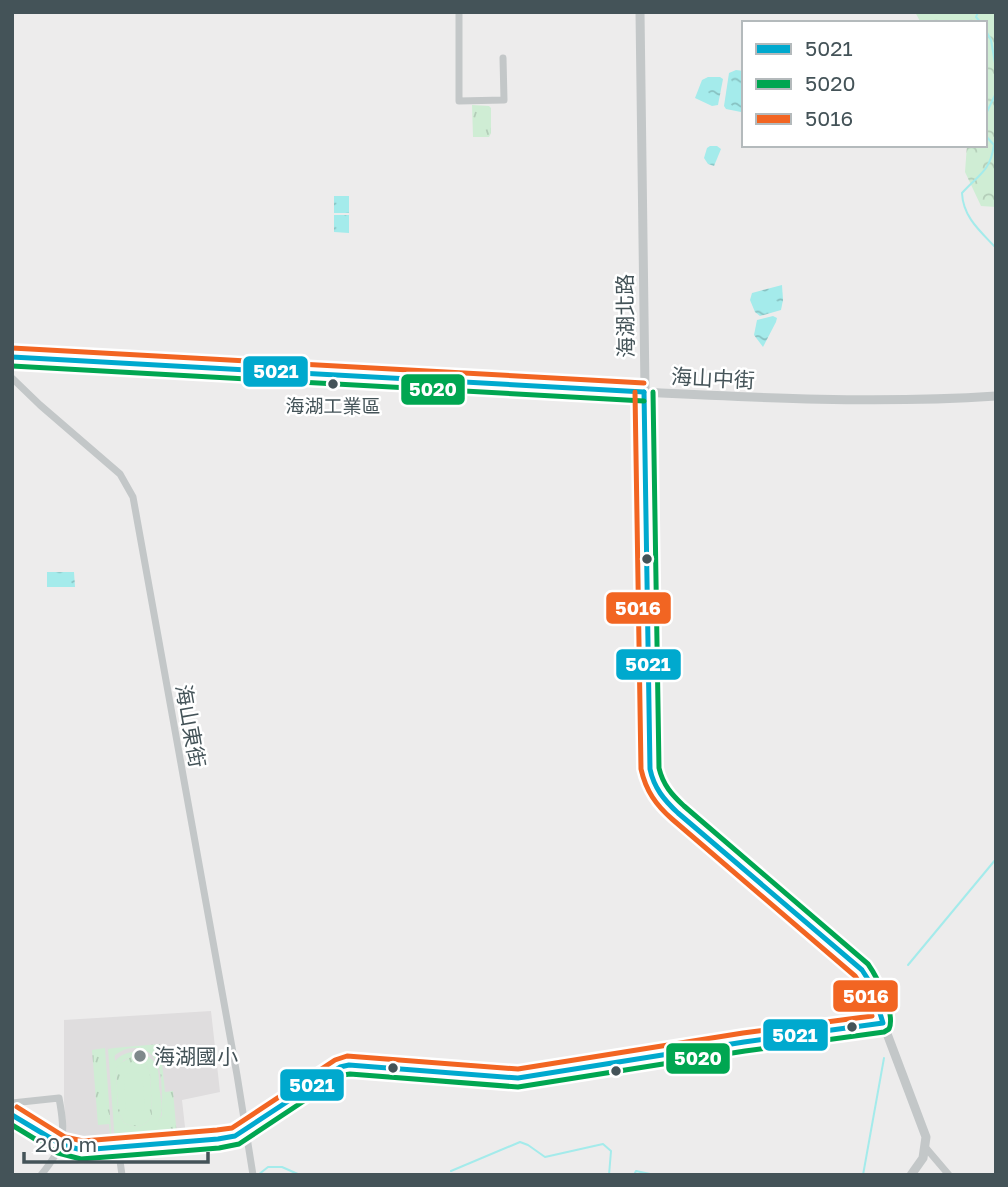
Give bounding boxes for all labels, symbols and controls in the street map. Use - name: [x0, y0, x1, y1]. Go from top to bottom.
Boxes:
- legend: [742, 21, 987, 147]
- text: 5021: [805, 35, 853, 61]
- text: 5020: [805, 70, 855, 96]
- text: 5016: [805, 105, 853, 131]
- street label: 海湖北路: [611, 274, 639, 358]
- line badge: 5021: [242, 355, 309, 388]
- text: 5021: [253, 359, 299, 382]
- street label: 海山中街: [670, 363, 756, 393]
- line badge: 5020: [400, 373, 466, 406]
- marker: 海湖工業區: [326, 377, 340, 391]
- text: 5020: [409, 377, 457, 400]
- place label: 海湖工業區: [285, 394, 381, 417]
- unlabelled marker: [640, 552, 654, 566]
- line badge: 5016: [605, 591, 672, 625]
- text: 5016: [615, 596, 661, 619]
- line badge: 5021: [615, 648, 682, 681]
- text: 5021: [625, 652, 671, 675]
- street label: 海山東街: [171, 682, 211, 770]
- line badge: 5016: [832, 979, 899, 1013]
- text: 5016: [843, 984, 889, 1007]
- line badge: 5021: [762, 1018, 829, 1052]
- unlabelled marker: [845, 1020, 859, 1034]
- text: 5021: [772, 1023, 818, 1046]
- line badge: 5020: [665, 1042, 731, 1075]
- place label: 海湖國小: [154, 1043, 238, 1069]
- text: 5020: [674, 1046, 722, 1069]
- marker: 海湖國小: [132, 1048, 148, 1064]
- unlabelled marker: [386, 1061, 400, 1075]
- unlabelled marker: [609, 1064, 623, 1078]
- line badge: 5021: [279, 1068, 345, 1102]
- text: 5021: [289, 1073, 335, 1096]
- scale bar: [24, 1120, 208, 1164]
- text: 200 m: [35, 1131, 97, 1157]

